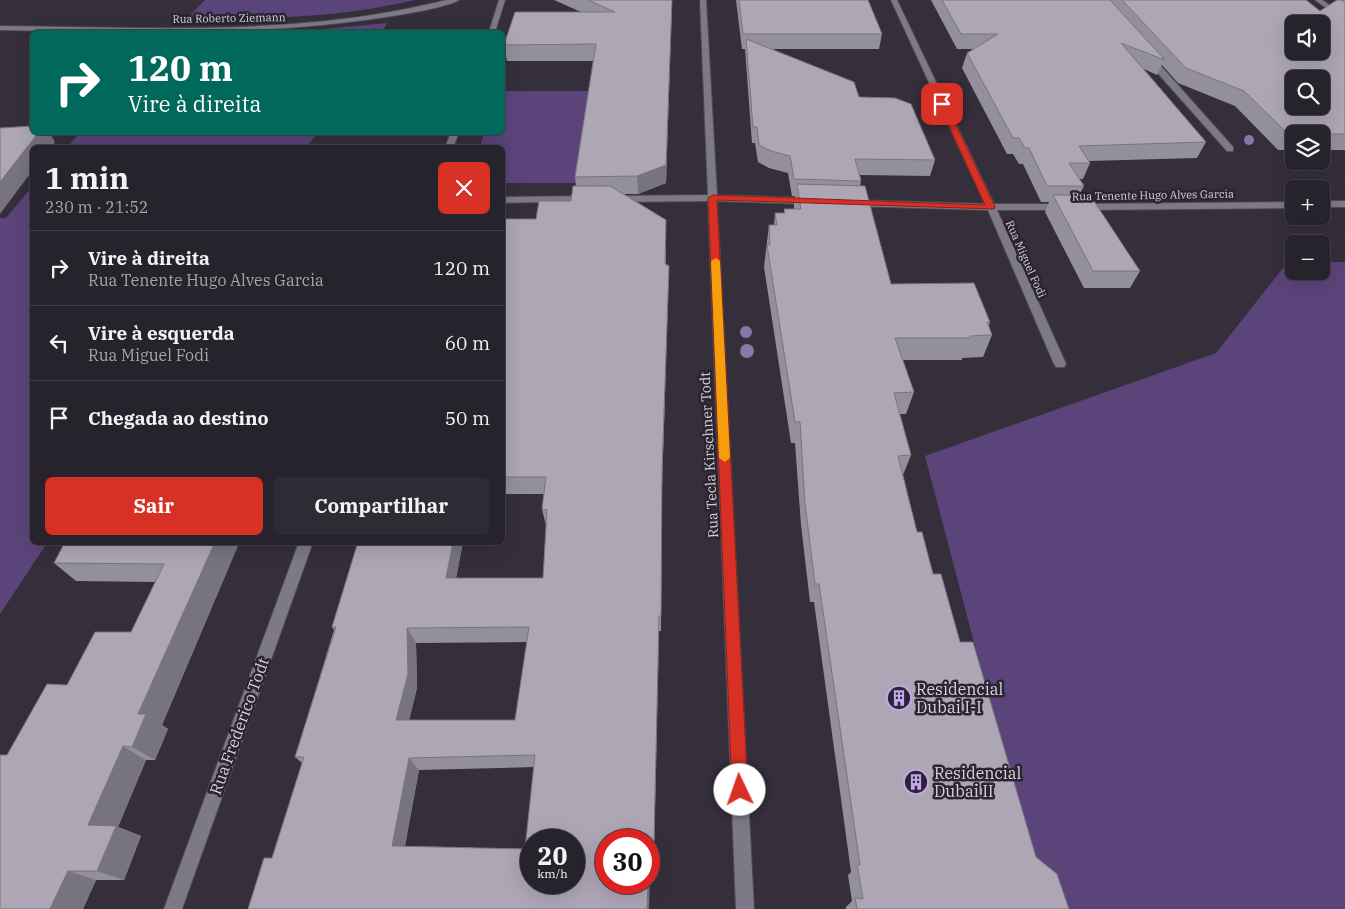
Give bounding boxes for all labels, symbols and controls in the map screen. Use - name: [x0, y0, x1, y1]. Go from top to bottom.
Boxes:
- street label: Rua Roberto Ziemann: [172, 10, 286, 26]
- map controls: [1285, 15, 1330, 280]
- button: sound: [1285, 15, 1330, 60]
- text: 120 m: [128, 45, 233, 91]
- icon: right: [45, 50, 110, 115]
- button: search: [1285, 70, 1330, 115]
- pin: [921, 83, 963, 125]
- text: Vire à direita: [128, 89, 261, 118]
- icon: arrive: [928, 90, 956, 118]
- button: layers: [1285, 125, 1330, 170]
- text: 1 min: [45, 158, 129, 197]
- button: close: [438, 162, 490, 214]
- button: +: [1285, 180, 1330, 225]
- street label: Rua Tenente Hugo Alves Garcia: [1072, 187, 1234, 203]
- text: 230 m · 21:52: [45, 197, 148, 217]
- street label: Rua Miguel Fodi: [1003, 218, 1050, 300]
- button: −: [1285, 235, 1330, 280]
- text: Vire à direita: [88, 246, 210, 270]
- icon: right: [45, 254, 73, 282]
- text: 120 m: [433, 256, 490, 280]
- text: Rua Tenente Hugo Alves Garcia: [88, 270, 324, 290]
- text: Vire à esquerda: [88, 321, 235, 345]
- icon: left: [45, 329, 73, 357]
- text: 60 m: [445, 331, 490, 355]
- text: Rua Miguel Fodi: [88, 345, 209, 365]
- street label: Rua Tecla Kirschner Todt: [696, 371, 722, 539]
- icon: arrive: [45, 404, 73, 432]
- text: Chegada ao destino: [88, 406, 269, 430]
- text: 50 m: [445, 406, 490, 430]
- button: Sair: [45, 477, 263, 535]
- button: Compartilhar: [273, 477, 490, 535]
- street label: Rua Frederico Todt: [205, 655, 273, 797]
- place label: Residencial Dubai I-I: [916, 679, 1003, 717]
- building icon: Residencial Dubai I-I: [886, 685, 912, 711]
- position arrow: [713, 763, 765, 815]
- place label: Residencial Dubai II: [934, 763, 1021, 801]
- building icon: Residencial Dubai II: [903, 769, 929, 795]
- speed limit sign: 30: [595, 829, 660, 894]
- text: 20: [537, 839, 568, 872]
- text: km/h: [537, 866, 568, 881]

